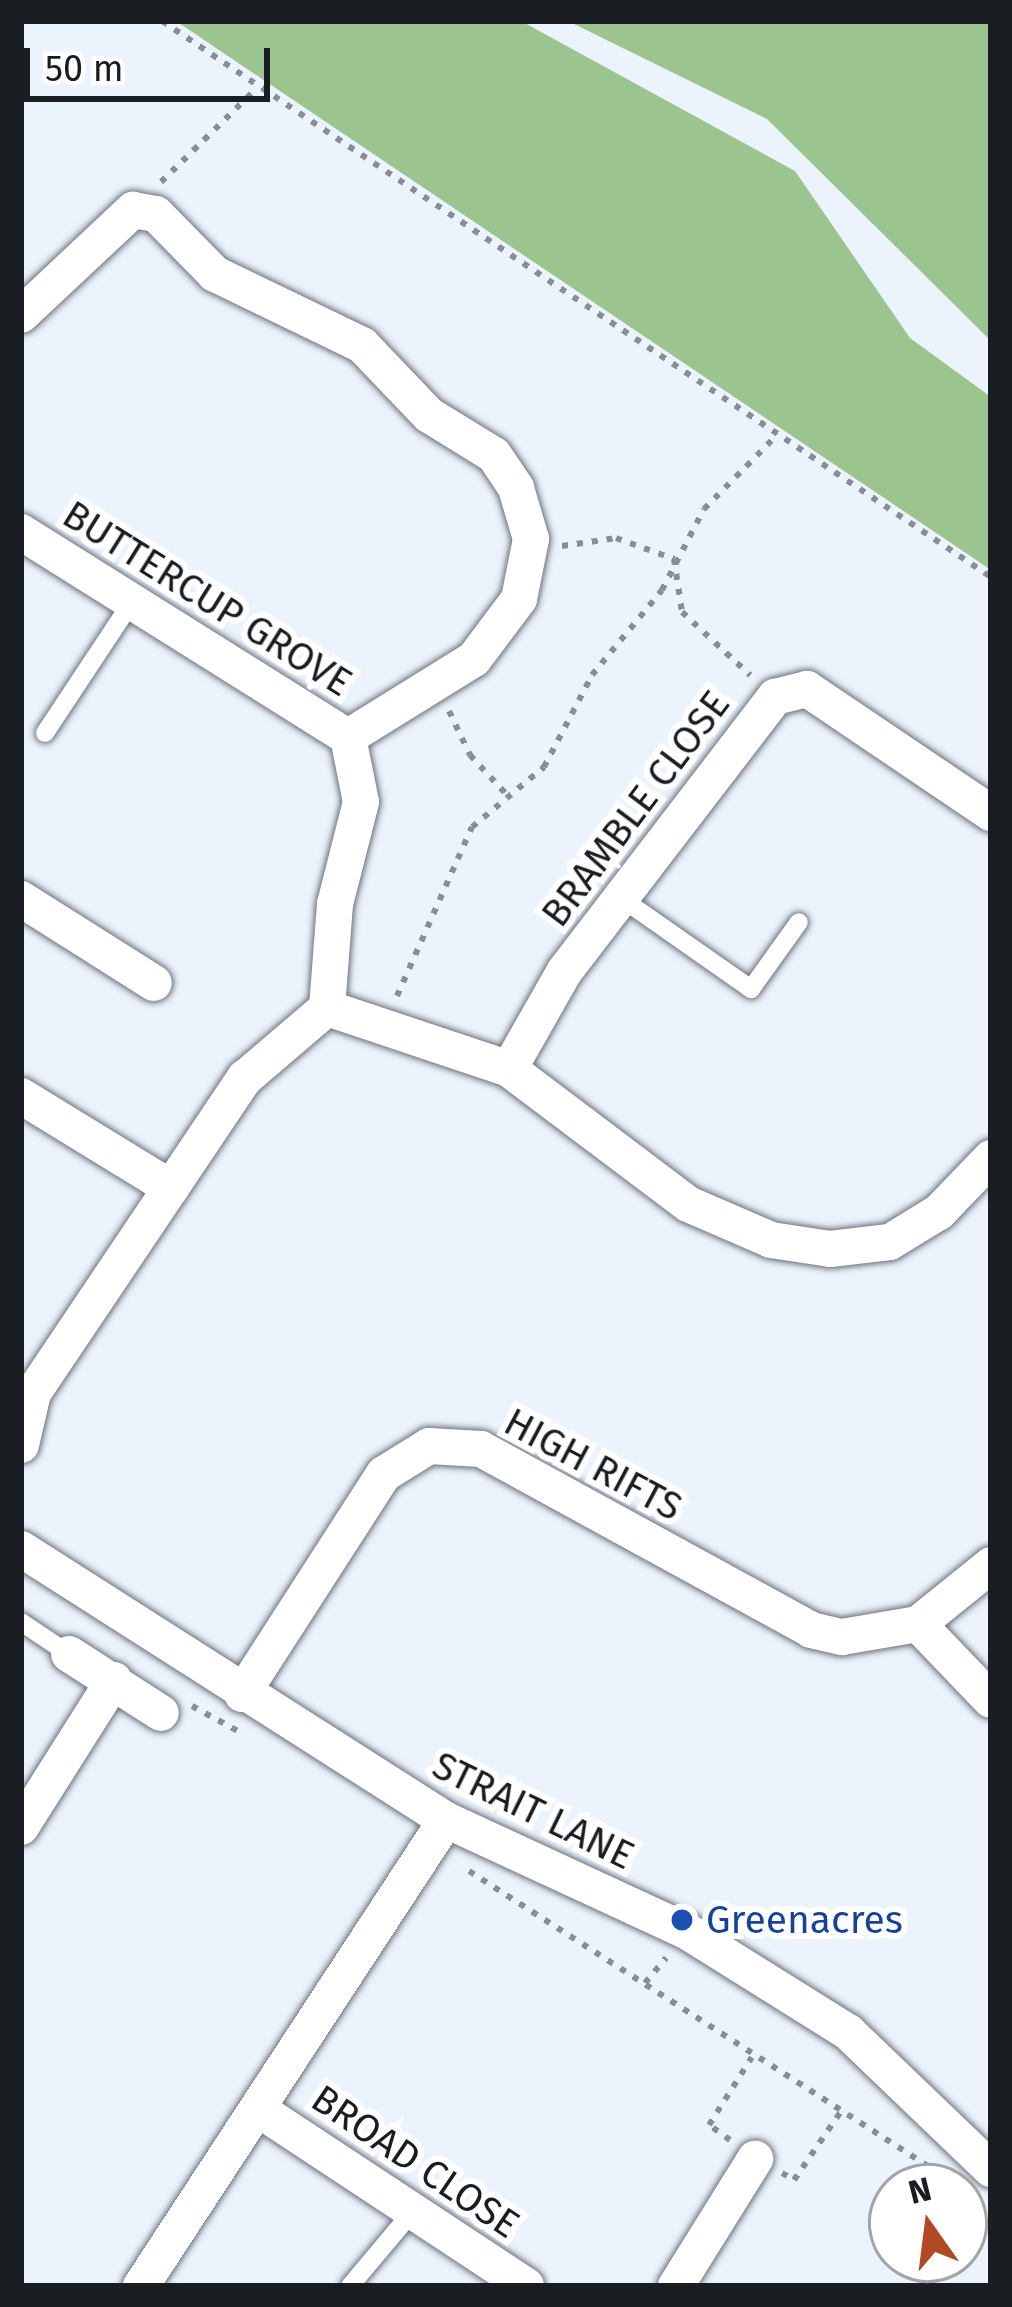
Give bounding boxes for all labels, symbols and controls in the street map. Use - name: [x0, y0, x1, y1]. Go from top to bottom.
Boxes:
- scale bar: [30, 24, 276, 98]
- text: 50 m: [45, 47, 124, 91]
- street label: BUTTERCUP GROVE: [54, 491, 360, 707]
- street label: BRAMBLE CLOSE: [532, 682, 740, 936]
- street label: HIGH RIFTS: [496, 1399, 690, 1531]
- street label: STRAIT LANE: [425, 1742, 641, 1880]
- place label: Greenacres: [706, 1897, 903, 1943]
- marker: Greenacres: [669, 1907, 695, 1933]
- street label: BROAD CLOSE: [302, 2076, 528, 2248]
- north arrow: [868, 2163, 988, 2283]
- text: N: [905, 2169, 935, 2213]

